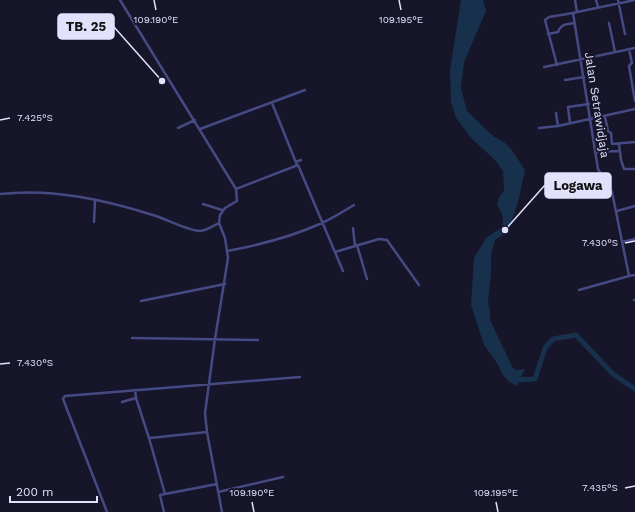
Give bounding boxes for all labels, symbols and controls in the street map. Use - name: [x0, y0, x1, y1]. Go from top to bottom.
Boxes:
- callout: TB. 25: [58, 14, 114, 39]
- text: 109.190°E: [134, 14, 178, 25]
- text: 109.195°E: [379, 14, 423, 25]
- text: TB. 25: [66, 19, 107, 34]
- street label: Jalan Setrawidjaja: [582, 51, 612, 159]
- text: 7.425°S: [17, 112, 53, 123]
- callout: Logawa: [545, 173, 611, 198]
- text: Logawa: [553, 178, 603, 193]
- text: 7.430°S: [582, 237, 618, 248]
- text: 7.430°S: [17, 357, 53, 368]
- scale bar: [10, 478, 97, 504]
- text: 7.435°S: [582, 482, 618, 493]
- text: 200 m: [16, 485, 53, 499]
- text: 109.190°E: [230, 487, 274, 498]
- text: 109.195°E: [474, 487, 518, 498]

